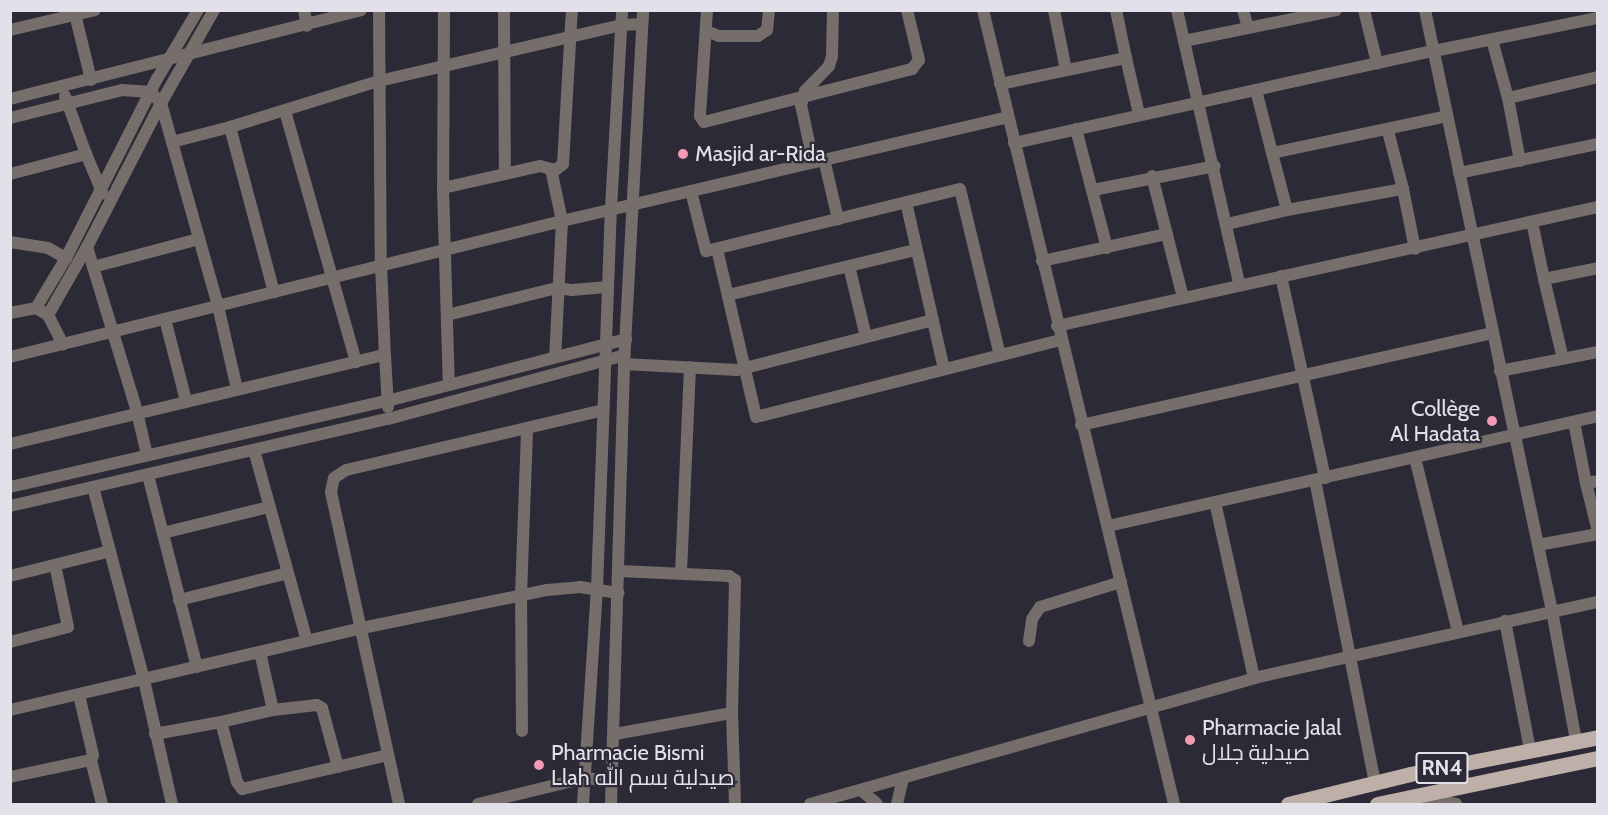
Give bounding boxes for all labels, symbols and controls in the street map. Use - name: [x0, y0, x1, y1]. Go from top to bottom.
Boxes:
- place label: Masjid ar-Rida: [695, 141, 826, 167]
- marker: Masjid ar-Rida: [676, 147, 690, 161]
- place label: Collège Al Hadata: [1390, 395, 1480, 446]
- marker: Collège Al Hadata: [1485, 414, 1499, 428]
- place label: Pharmacie Jalal صيدلية جلال: [1202, 714, 1342, 766]
- marker: Pharmacie Jalal صيدلية جلال: [1183, 733, 1197, 747]
- place label: Pharmacie Bismi Llah صيدلية بسم الله: [551, 739, 734, 790]
- road number: RN4: [1415, 750, 1469, 786]
- marker: Pharmacie Bismi Llah صيدلية بسم الله: [532, 758, 546, 772]

